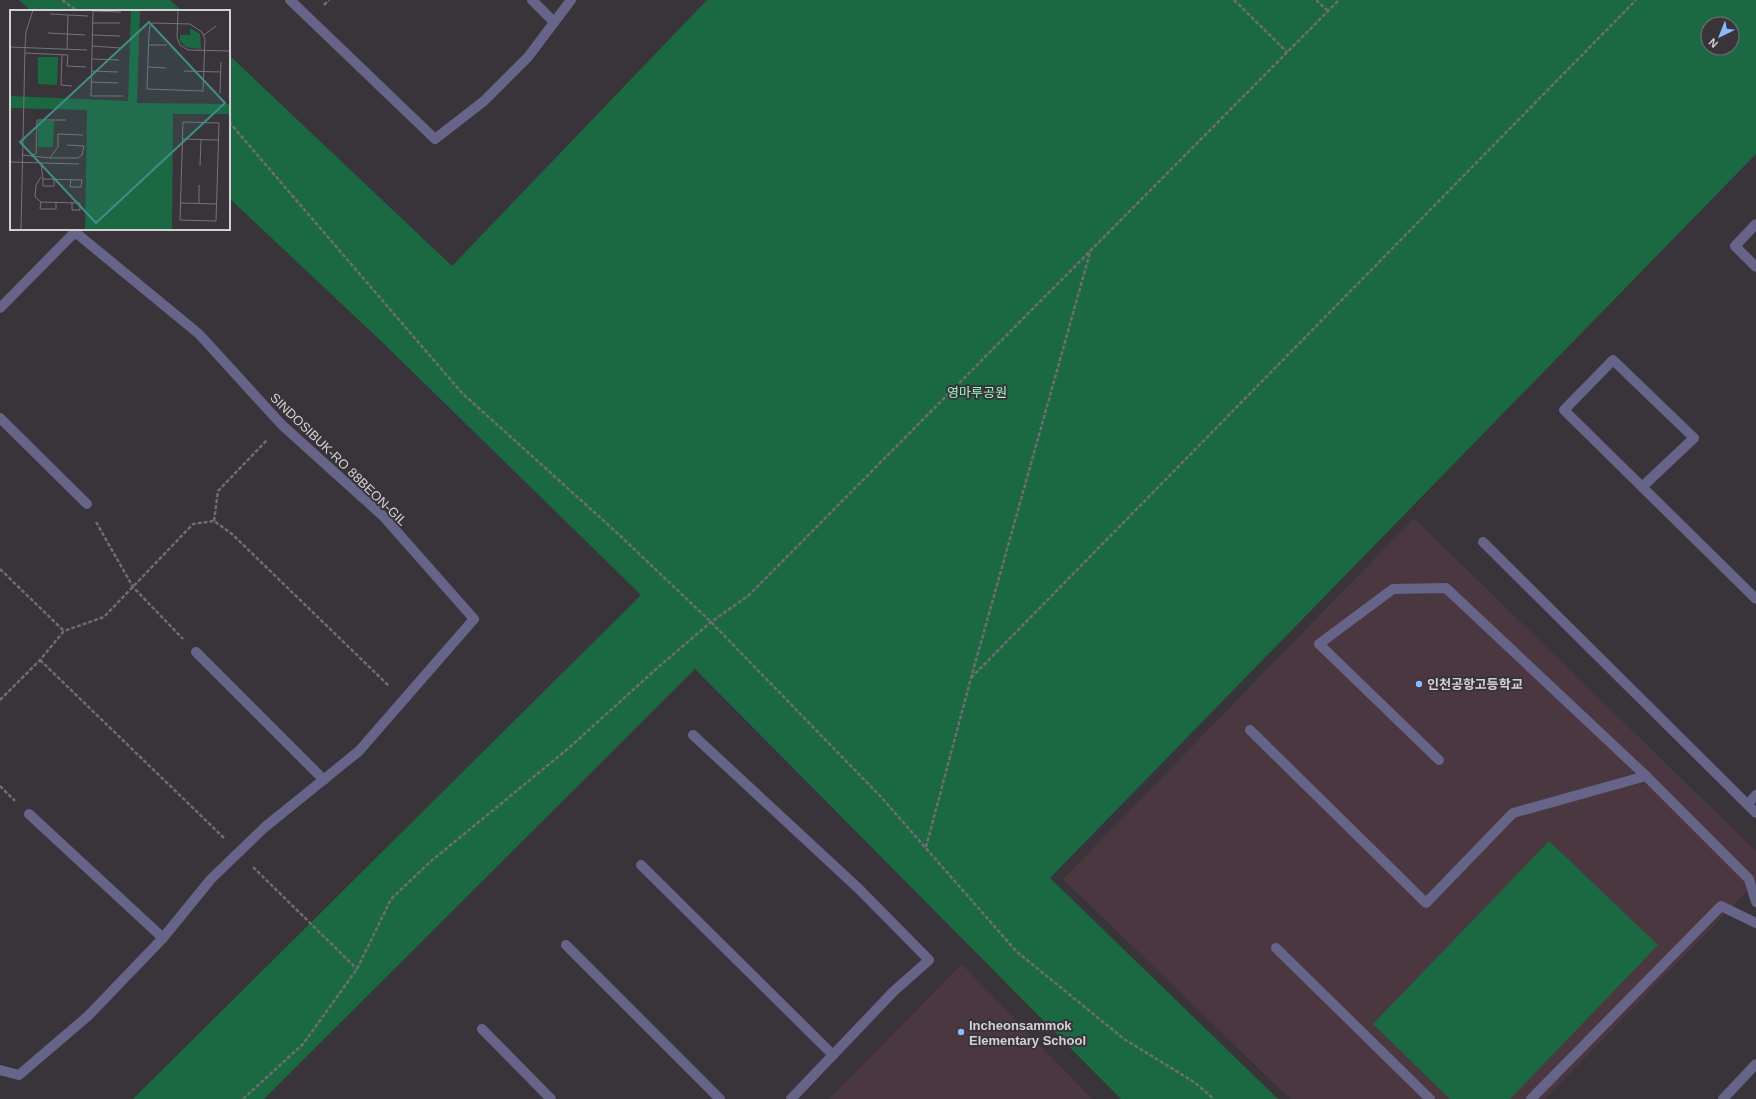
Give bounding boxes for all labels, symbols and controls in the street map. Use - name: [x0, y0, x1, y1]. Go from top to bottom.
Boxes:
- inset map: [10, 10, 230, 230]
- north arrow: [1700, 16, 1740, 56]
- text: N: [1706, 36, 1720, 50]
- park label: 영마루공원: [947, 385, 1007, 400]
- street label: SINDOSIBUK-RO 88BEON-GIL: [267, 390, 410, 529]
- place label: 인천공항고등학교: [1427, 677, 1523, 692]
- marker: 인천공항고등학교: [1414, 679, 1424, 689]
- place label: Incheonsammok Elementary School: [969, 1018, 1086, 1048]
- marker: Incheonsammok Elementary School: [956, 1027, 966, 1037]

